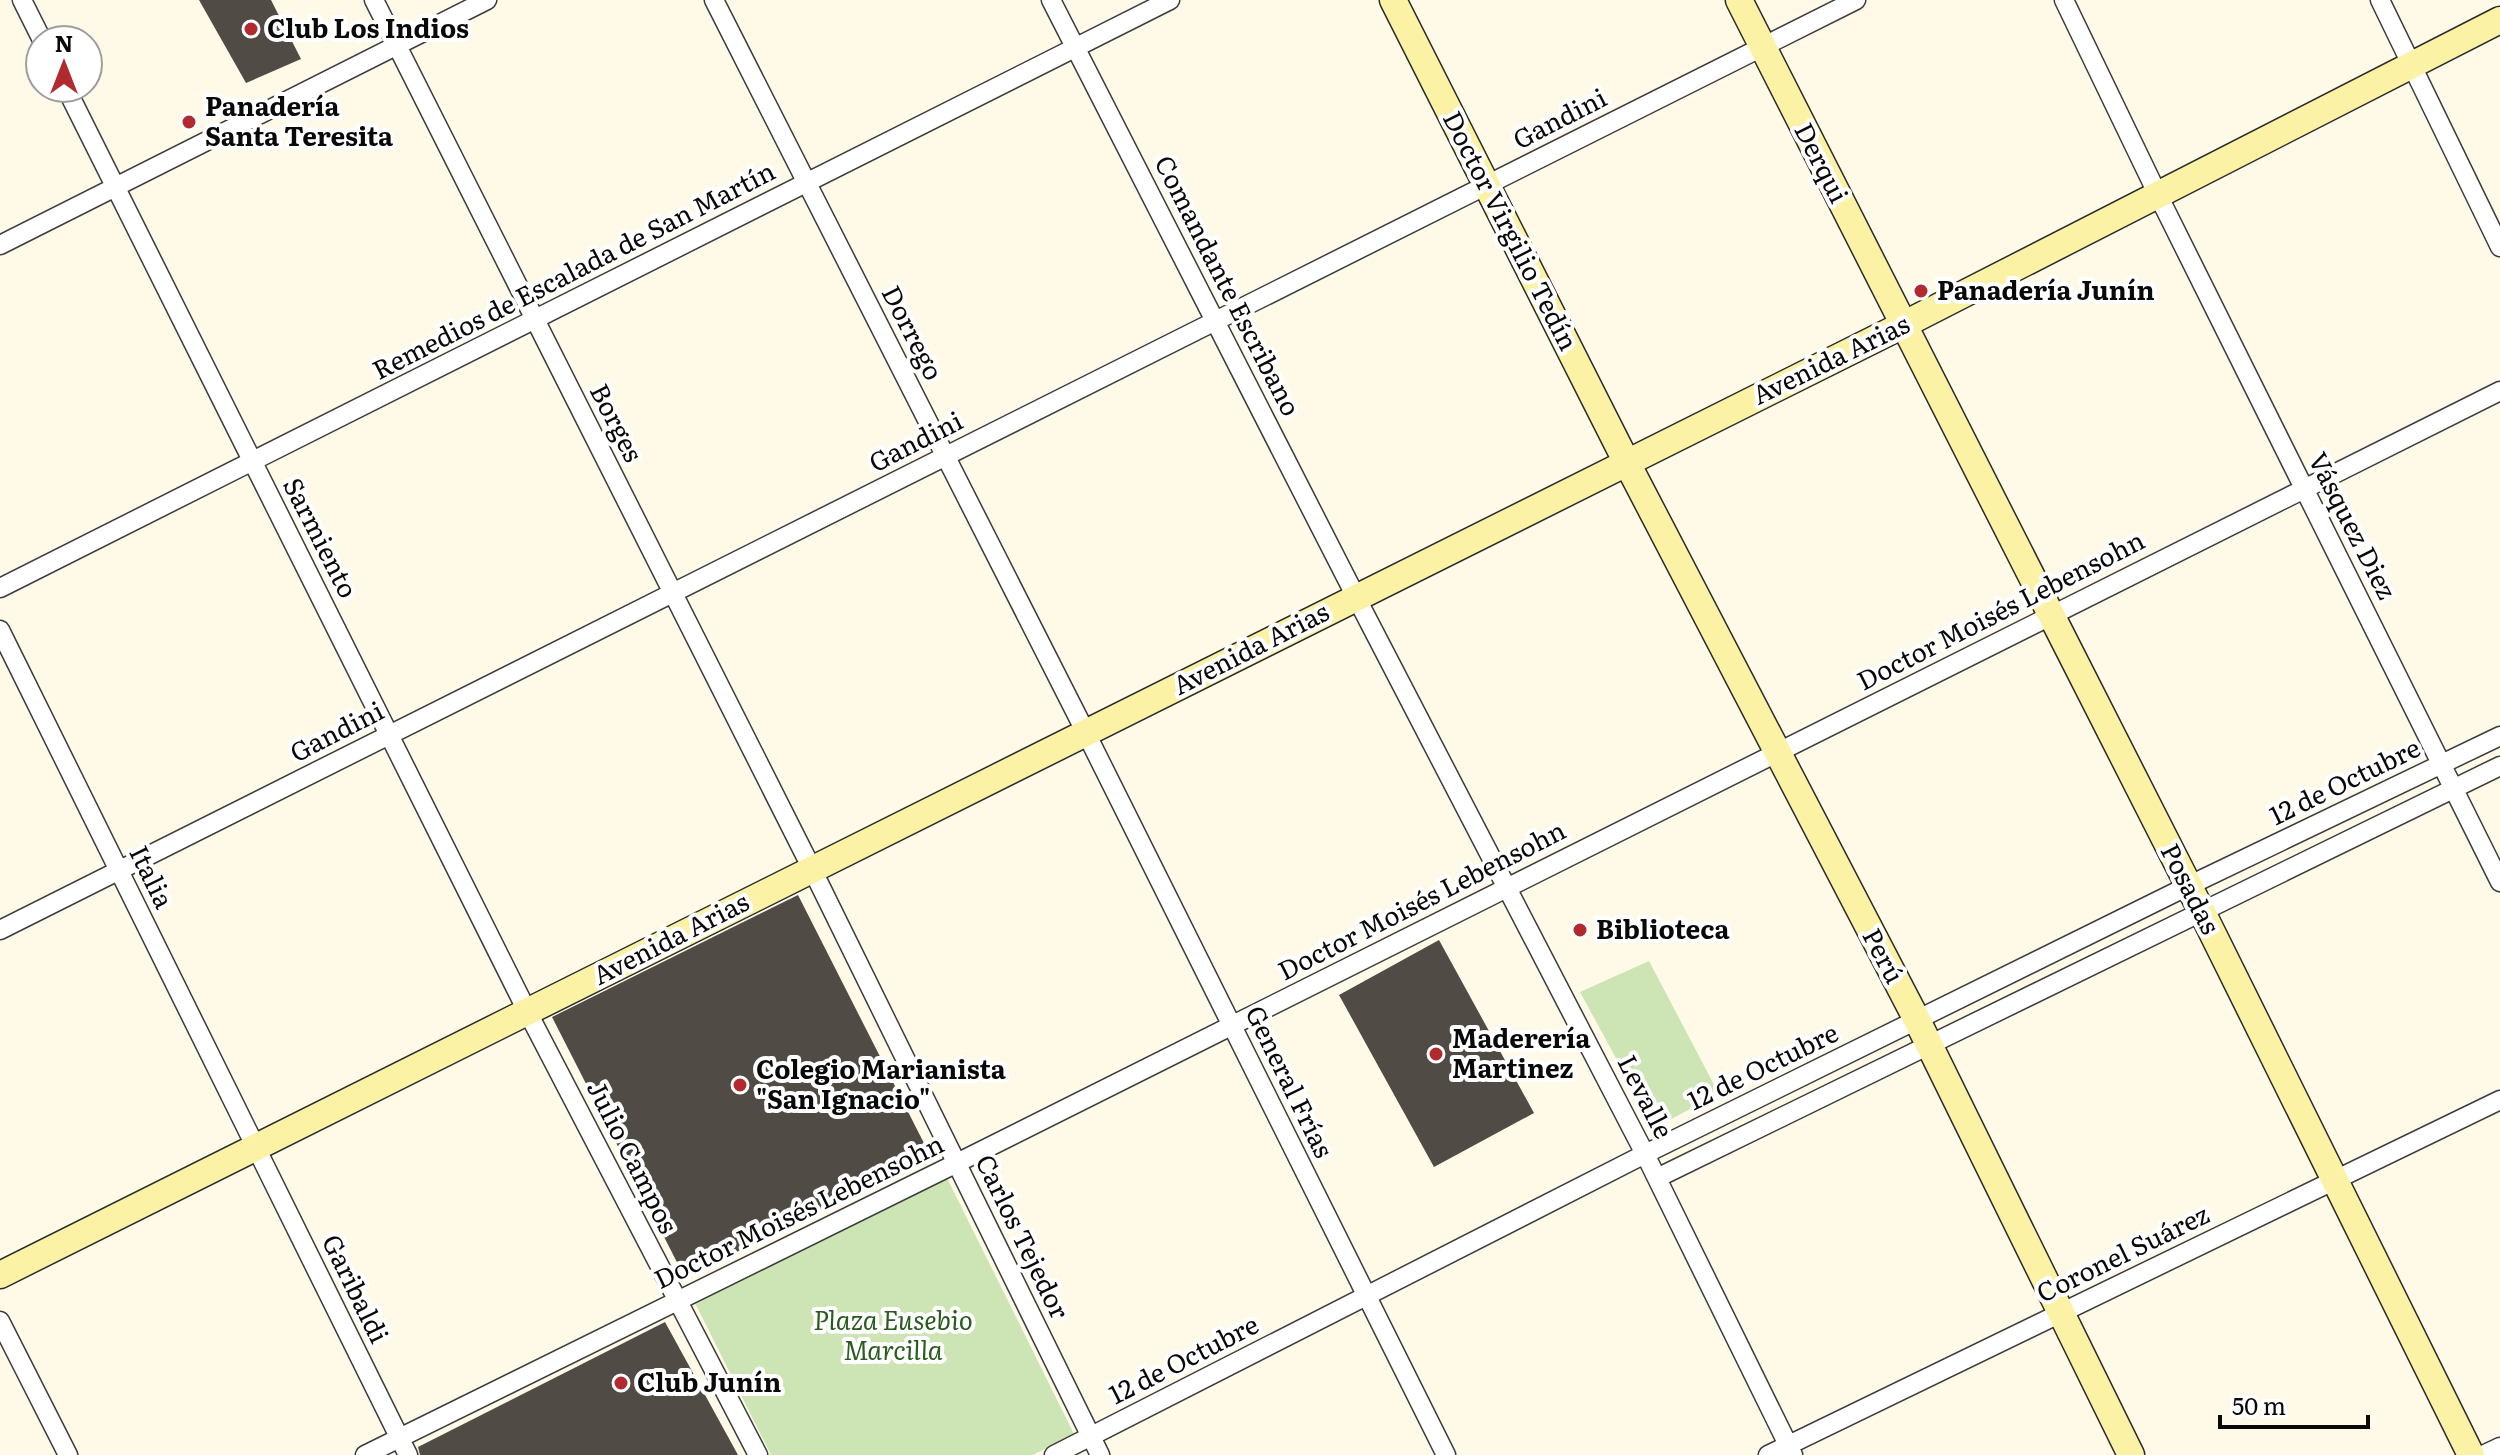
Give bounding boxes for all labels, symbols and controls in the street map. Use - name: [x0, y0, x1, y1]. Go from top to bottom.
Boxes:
- place label: Club Los Indios: [267, 7, 469, 46]
- marker: Club Los Indios: [242, 20, 260, 38]
- north arrow: [24, 24, 104, 104]
- text: N: [55, 26, 73, 59]
- street label: Gandini: [1505, 76, 1613, 157]
- place label: Panadería Santa Teresita: [205, 85, 393, 154]
- street label: Doctor Virgilio Tedín: [1435, 103, 1590, 356]
- marker: Panadería Santa Teresita: [180, 113, 198, 131]
- street label: Derqui: [1786, 115, 1860, 209]
- street label: Comandante Escribano: [1146, 148, 1312, 422]
- street label: Remedios de Escalada de San Martín: [365, 150, 781, 388]
- place label: Panadería Junín: [1937, 269, 2154, 308]
- street label: Dorrego: [874, 278, 955, 386]
- marker: Panadería Junín: [1912, 282, 1930, 300]
- street label: Avenida Arias: [1745, 303, 1915, 413]
- street label: Borges: [582, 376, 655, 468]
- street label: Gandini: [861, 399, 969, 480]
- street label: Vásquez Diez: [2300, 445, 2408, 605]
- street label: Sarmiento: [275, 470, 369, 604]
- street label: Doctor Moisés Lebensohn: [1849, 519, 2150, 698]
- street label: Avenida Arias: [1165, 591, 1335, 703]
- street label: Gandini: [282, 689, 390, 770]
- street label: 12 de Octubre: [2262, 726, 2426, 833]
- street label: Doctor Moisés Lebensohn: [1270, 809, 1571, 988]
- street label: Posadas: [2153, 836, 2232, 940]
- street label: Italia: [121, 838, 185, 914]
- street label: Avenida Arias: [585, 881, 755, 993]
- place label: Biblioteca: [1596, 908, 1729, 947]
- street label: Perú: [1854, 920, 1916, 989]
- marker: Biblioteca: [1571, 921, 1589, 939]
- street label: General Frías: [1238, 998, 1345, 1164]
- street label: 12 de Octubre: [1680, 1011, 1844, 1118]
- place label: Maderería Martinez: [1452, 1017, 1591, 1086]
- marker: Maderería Martinez: [1427, 1045, 1445, 1063]
- street label: Levalle: [1610, 1047, 1685, 1145]
- place label: Colegio Marianista "San Ignacio": [756, 1048, 1006, 1117]
- street label: Julio Campos: [579, 1072, 690, 1239]
- marker: Colegio Marianista "San Ignacio": [731, 1076, 749, 1094]
- street label: Doctor Moisés Lebensohn: [646, 1122, 949, 1297]
- street label: Carlos Tejedor: [967, 1147, 1081, 1326]
- street label: Coronel Suárez: [2029, 1193, 2215, 1310]
- street label: Garibaldi: [314, 1227, 400, 1349]
- park label: Plaza Eusebio Marcilla: [813, 1299, 973, 1368]
- street label: 12 de Octubre: [1101, 1303, 1264, 1412]
- place label: Club Junín: [637, 1361, 781, 1400]
- marker: Club Junín: [612, 1374, 630, 1392]
- scale bar: [2220, 1379, 2368, 1429]
- text: 50 m: [2232, 1387, 2286, 1422]

